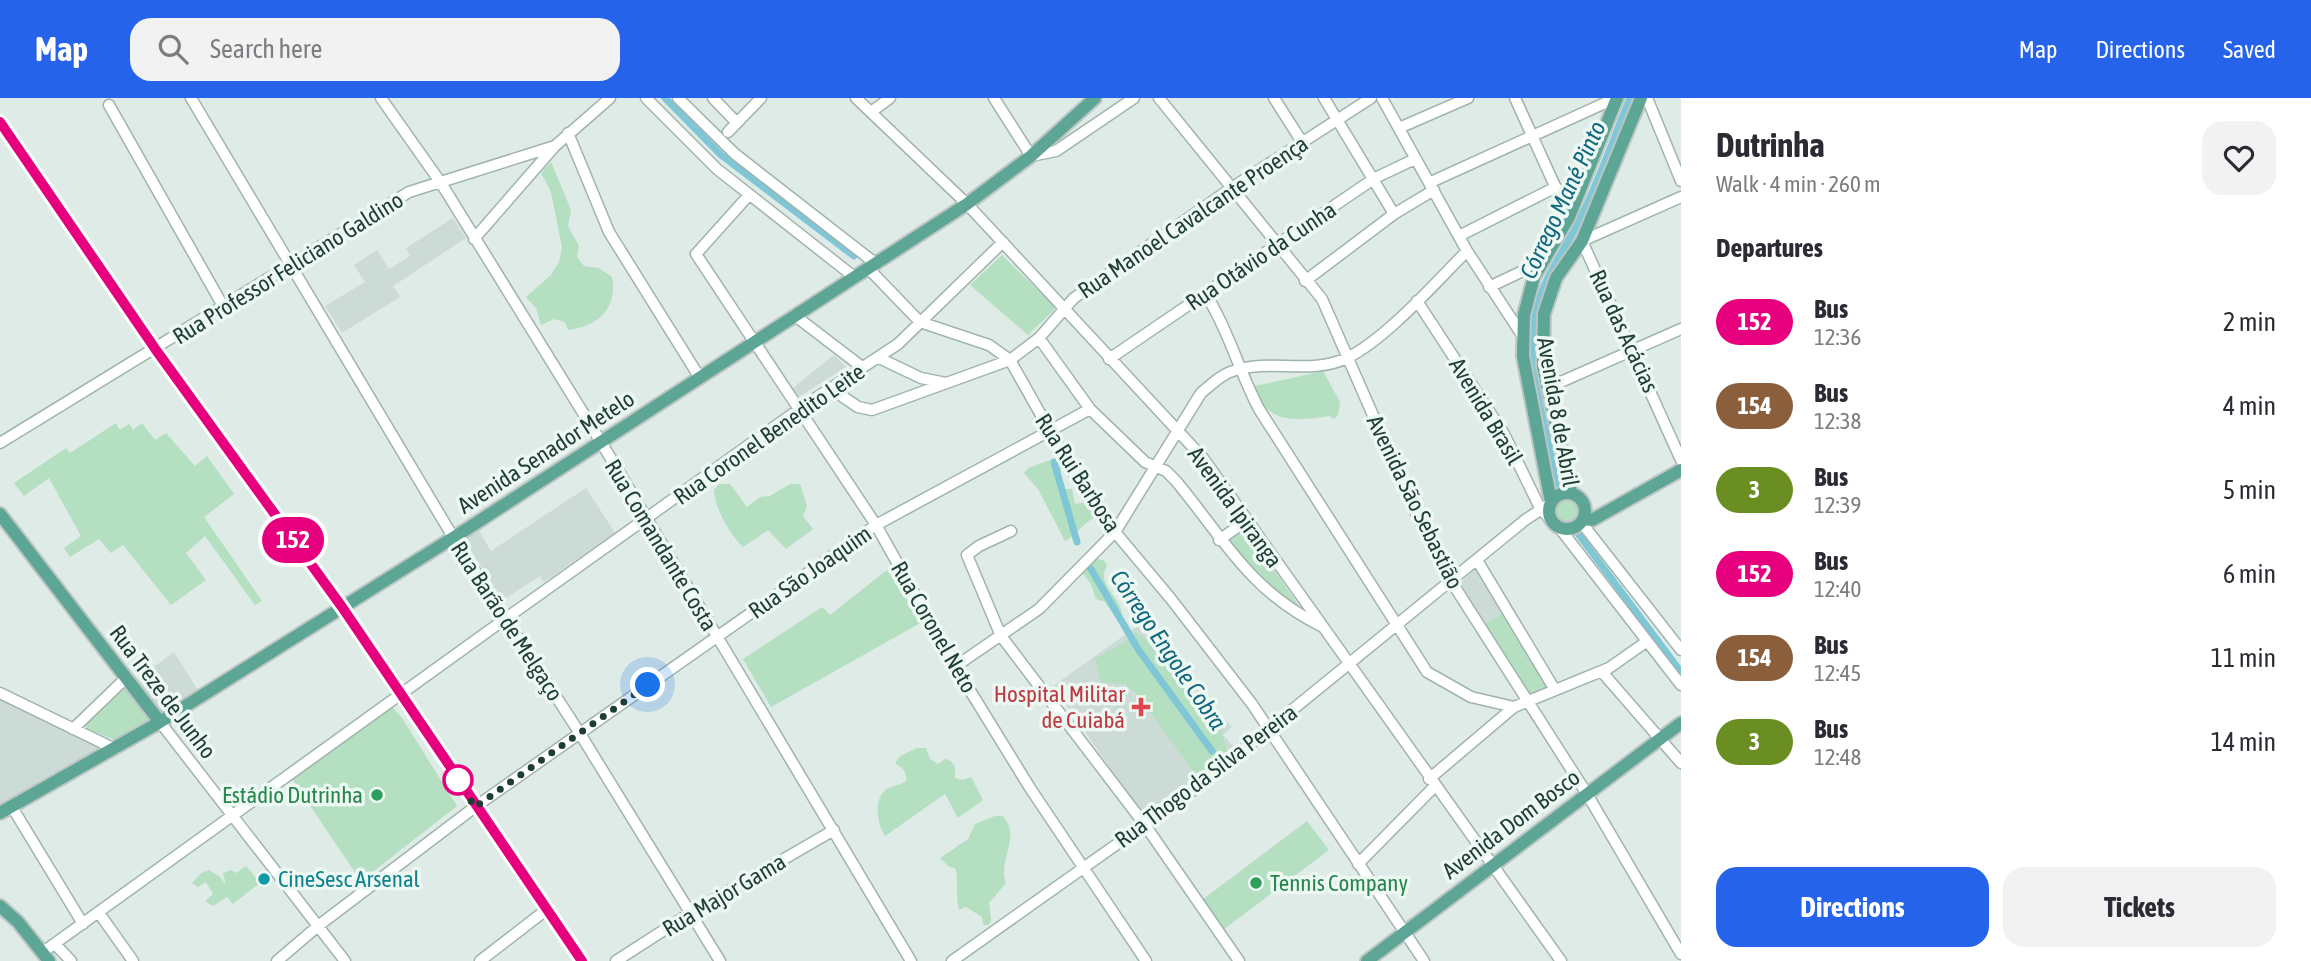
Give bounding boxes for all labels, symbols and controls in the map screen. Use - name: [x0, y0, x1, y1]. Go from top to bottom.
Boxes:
- search box: [130, 18, 620, 81]
- text: Map: [35, 30, 88, 68]
- icon: search: [154, 30, 192, 68]
- text: Search here: [210, 34, 322, 64]
- text: Map: [2019, 36, 2057, 63]
- text: Directions: [2095, 36, 2185, 63]
- text: Saved: [2223, 36, 2276, 63]
- water label: Córrego Mané Pinto: [1514, 117, 1611, 283]
- button: heart: [2202, 121, 2276, 195]
- text: Dutrinha: [1716, 126, 1825, 164]
- street label: Rua Manoel Cavalcante Proença: [1073, 130, 1313, 304]
- text: Walk · 4 min · 260 m: [1716, 171, 1880, 197]
- street label: Rua Professor Feliciano Galdino: [168, 186, 408, 350]
- street label: Rua Otávio da Cunha: [1181, 196, 1341, 316]
- text: Departures: [1716, 233, 1823, 263]
- street label: Rua das Acácias: [1584, 265, 1664, 397]
- text: Bus: [1814, 294, 1848, 324]
- text: 2 min: [2223, 307, 2276, 337]
- text: 152: [1738, 308, 1771, 335]
- text: 12:36: [1814, 324, 1861, 350]
- street label: Avenida 8 de Abril: [1532, 335, 1584, 489]
- street label: Avenida Brasil: [1444, 353, 1528, 469]
- street label: Rua Coronel Benedito Leite: [669, 358, 869, 510]
- text: Bus: [1814, 378, 1848, 408]
- street label: Avenida Senador Metelo: [453, 385, 639, 519]
- text: 4 min: [2223, 391, 2276, 421]
- text: 154: [1738, 392, 1771, 419]
- text: 12:38: [1814, 408, 1861, 434]
- street label: Rua Rui Barbosa: [1030, 409, 1126, 537]
- street label: Avenida São Sebastião: [1362, 411, 1468, 593]
- street label: Avenida Ipiranga: [1183, 442, 1287, 572]
- street label: Rua Comandante Costa: [600, 455, 722, 635]
- text: Bus: [1814, 462, 1848, 492]
- text: 5 min: [2223, 475, 2276, 505]
- text: 3: [1749, 476, 1760, 503]
- text: 12:39: [1814, 492, 1861, 518]
- line badge: 152: [253, 517, 333, 563]
- street label: Rua São Joaquim: [744, 520, 876, 624]
- text: 152: [276, 526, 310, 553]
- street label: Rua Barão de Melgaço: [446, 537, 568, 705]
- text: Bus: [1814, 546, 1848, 576]
- street label: Rua Coronel Neto: [886, 557, 982, 697]
- text: 6 min: [2223, 559, 2276, 589]
- text: 152: [1738, 560, 1771, 587]
- water label: Córrego Engole Cobra: [1105, 565, 1232, 735]
- text: 12:40: [1814, 576, 1861, 602]
- street label: Rua Treze de Junho: [104, 620, 222, 764]
- text: Bus: [1814, 630, 1848, 660]
- text: 11 min: [2211, 643, 2276, 673]
- text: 154: [1738, 644, 1771, 671]
- text: 12:45: [1814, 660, 1861, 686]
- your location: [630, 667, 665, 702]
- place label: Hospital Militar de Cuiabá: [994, 681, 1126, 733]
- marker: Hospital Militar de Cuiabá: [1131, 697, 1151, 717]
- street label: Rua Thogo da Silva Pereira: [1110, 699, 1302, 853]
- text: Bus: [1814, 714, 1848, 744]
- text: 14 min: [2211, 727, 2276, 757]
- text: 3: [1749, 728, 1760, 755]
- text: 12:48: [1814, 744, 1861, 770]
- street label: Avenida Dom Bosco: [1437, 764, 1585, 884]
- unlabelled marker: [443, 765, 473, 795]
- place label: Estádio Dutrinha: [222, 782, 363, 808]
- marker: Estádio Dutrinha: [369, 787, 385, 803]
- street label: Rua Major Gama: [658, 848, 790, 942]
- place label: CineSesc Arsenal: [278, 866, 420, 892]
- button: Directions: [1716, 867, 1989, 947]
- button: Tickets: [2003, 867, 2276, 947]
- place label: Tennis Company: [1270, 870, 1408, 896]
- marker: CineSesc Arsenal: [256, 871, 272, 887]
- marker: Tennis Company: [1248, 875, 1264, 891]

